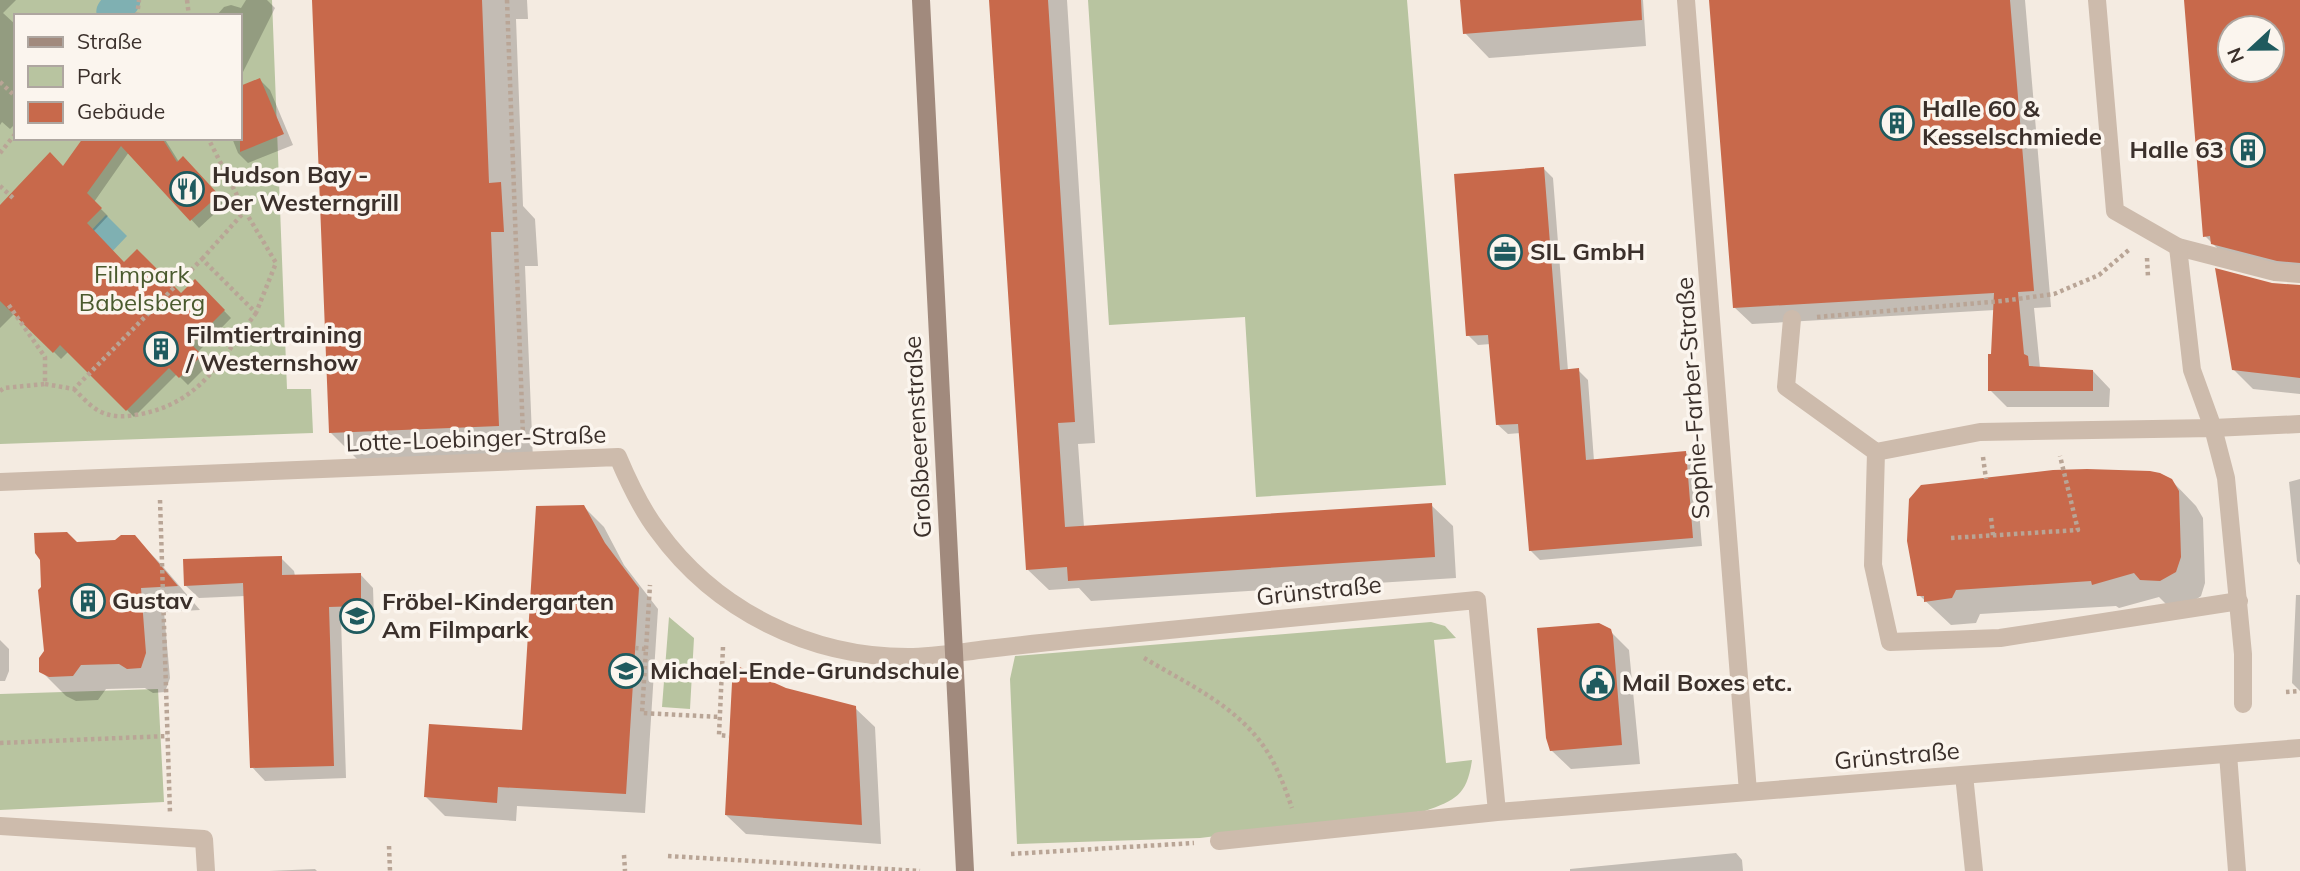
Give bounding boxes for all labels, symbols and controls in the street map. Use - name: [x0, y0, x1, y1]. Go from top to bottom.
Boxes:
- legend: [14, 14, 242, 140]
- north arrow: [2216, 14, 2286, 84]
- text: Straße: [77, 28, 142, 54]
- text: N: [2221, 44, 2249, 67]
- text: Park: [77, 63, 121, 89]
- place label: Halle 60 & Kesselschmiede: [1922, 93, 2102, 151]
- text: Gebäude: [77, 98, 165, 124]
- building icon: Halle 60 & Kesselschmiede: [1878, 104, 1916, 142]
- building icon: Halle 63: [2229, 131, 2267, 169]
- place label: Halle 63: [2129, 134, 2224, 164]
- place label: Hudson Bay - Der Westerngrill: [212, 159, 399, 217]
- restaurant icon: Hudson Bay - Der Westerngrill: [168, 170, 206, 208]
- office icon: SIL GmbH: [1486, 233, 1524, 271]
- place label: SIL GmbH: [1530, 236, 1645, 266]
- park label: Filmpark Babelsberg: [79, 259, 205, 317]
- street label: Sophie-Farber-Straße: [1669, 276, 1715, 520]
- place label: Filmtiertraining / Westernshow: [185, 319, 362, 377]
- building icon: Filmtiertraining / Westernshow: [142, 330, 180, 368]
- street label: Großbeerenstraße: [897, 335, 937, 539]
- street label: Lotte-Loebinger-Straße: [345, 418, 607, 458]
- street label: Grünstraße: [1255, 569, 1383, 611]
- building icon: Gustav: [69, 582, 107, 620]
- place label: Gustav: [112, 585, 194, 615]
- place label: Fröbel-Kindergarten Am Filmpark: [382, 586, 614, 644]
- school or university icon: Fröbel-Kindergarten Am Filmpark: [338, 597, 376, 635]
- school or university icon: Michael-Ende-Grundschule: [607, 652, 645, 690]
- place label: Michael-Ende-Grundschule: [650, 655, 959, 685]
- public building icon: Mail Boxes etc.: [1578, 664, 1616, 702]
- place label: Mail Boxes etc.: [1622, 667, 1792, 697]
- street label: Grünstraße: [1833, 735, 1961, 775]

